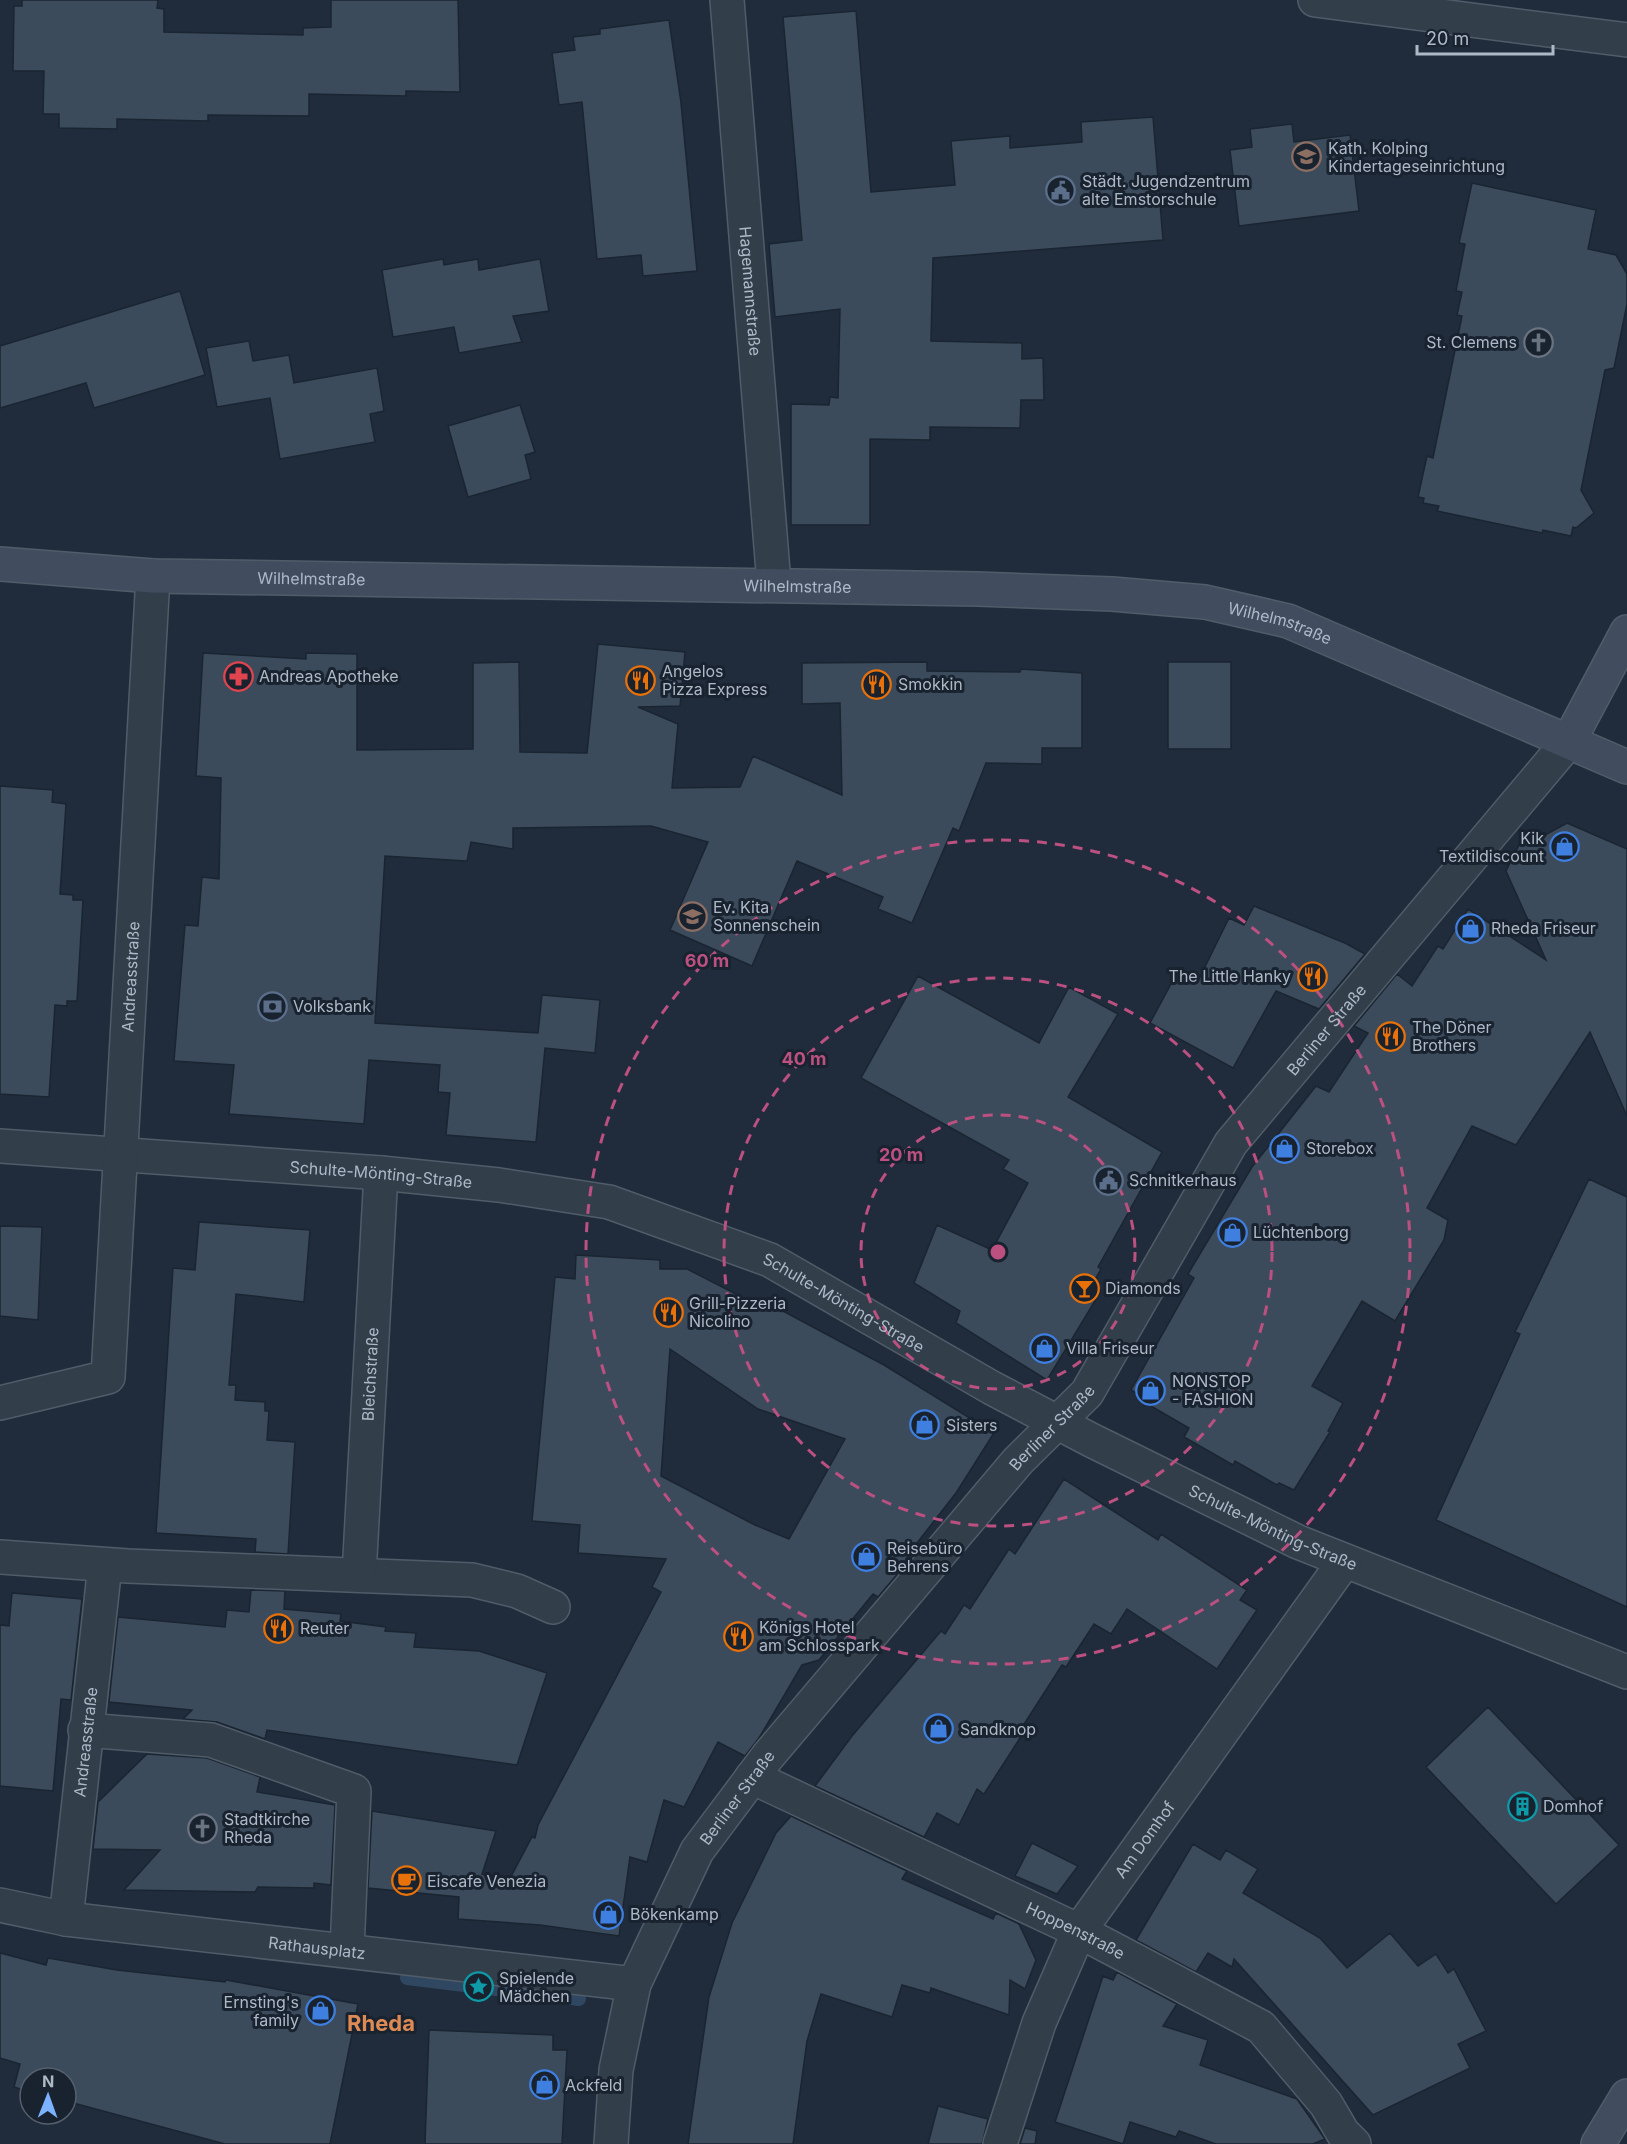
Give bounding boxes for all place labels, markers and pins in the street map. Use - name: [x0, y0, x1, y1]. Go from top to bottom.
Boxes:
- place label: Kath. Kolping Kindertageseinrichtung: [1328, 138, 1505, 176]
- school or university icon: Kath. Kolping Kindertageseinrichtung: [1291, 141, 1323, 173]
- place label: Städt. Jugendzentrum alte Emstorschule: [1082, 171, 1250, 209]
- public building icon: Städt. Jugendzentrum alte Emstorschule: [1045, 174, 1077, 206]
- church icon: St. Clemens: [1522, 326, 1554, 358]
- place label: St. Clemens: [1426, 332, 1517, 352]
- pharmacy icon: Andreas Apotheke: [222, 660, 254, 692]
- place label: Angelos Pizza Express: [662, 661, 767, 699]
- restaurant icon: Angelos Pizza Express: [625, 664, 657, 696]
- place label: Andreas Apotheke: [259, 666, 399, 686]
- restaurant icon: Smokkin: [861, 668, 893, 700]
- place label: Smokkin: [898, 674, 963, 694]
- place label: Kik Textildiscount: [1439, 828, 1544, 866]
- shop icon: Kik Textildiscount: [1549, 831, 1581, 863]
- place label: Ev. Kita Sonnenschein: [713, 897, 820, 935]
- school or university icon: Ev. Kita Sonnenschein: [676, 900, 708, 932]
- shop icon: Rheda Friseur: [1454, 912, 1486, 944]
- place label: Rheda Friseur: [1491, 918, 1596, 938]
- restaurant icon: The Little Hanky: [1296, 960, 1328, 992]
- place label: The Little Hanky: [1169, 966, 1291, 986]
- bank icon: Volksbank: [256, 990, 288, 1022]
- place label: Volksbank: [293, 996, 371, 1016]
- place label: The Döner Brothers: [1412, 1017, 1492, 1055]
- restaurant icon: The Döner Brothers: [1375, 1020, 1407, 1052]
- shop icon: Storebox: [1269, 1132, 1301, 1164]
- place label: Storebox: [1306, 1138, 1374, 1158]
- public building icon: Schnitkerhaus: [1092, 1164, 1124, 1196]
- place label: Schnitkerhaus: [1129, 1170, 1237, 1190]
- shop icon: Lüchtenborg: [1216, 1216, 1248, 1248]
- place label: Lüchtenborg: [1253, 1222, 1349, 1242]
- centre of rings: [988, 1242, 1008, 1262]
- bar icon: Diamonds: [1068, 1272, 1100, 1304]
- place label: Diamonds: [1105, 1278, 1181, 1298]
- place label: Grill-Pizzeria Nicolino: [689, 1293, 786, 1331]
- restaurant icon: Grill-Pizzeria Nicolino: [652, 1296, 684, 1328]
- shop icon: Villa Friseur: [1029, 1332, 1061, 1364]
- place label: Villa Friseur: [1066, 1338, 1155, 1358]
- place label: NONSTOP - FASHION: [1172, 1371, 1254, 1409]
- shop icon: NONSTOP - FASHION: [1135, 1374, 1167, 1406]
- shop icon: Sisters: [909, 1409, 941, 1441]
- place label: Sisters: [946, 1415, 997, 1435]
- place label: Reisebüro Behrens: [887, 1538, 963, 1576]
- shop icon: Reisebüro Behrens: [850, 1541, 882, 1573]
- restaurant icon: Reuter: [263, 1612, 295, 1644]
- place label: Königs Hotel am Schlosspark: [759, 1617, 880, 1655]
- place label: Reuter: [300, 1618, 349, 1638]
- restaurant icon: Königs Hotel am Schlosspark: [722, 1620, 754, 1652]
- shop icon: Sandknop: [923, 1713, 955, 1745]
- place label: Sandknop: [960, 1719, 1036, 1739]
- building icon: Domhof: [1506, 1790, 1538, 1822]
- place label: Domhof: [1543, 1796, 1603, 1816]
- place label: Stadtkirche Rheda: [224, 1809, 310, 1847]
- church icon: Stadtkirche Rheda: [187, 1812, 219, 1844]
- cafe icon: Eiscafe Venezia: [390, 1865, 422, 1897]
- place label: Eiscafe Venezia: [427, 1871, 546, 1891]
- shop icon: Bökenkamp: [593, 1898, 625, 1930]
- place label: Bökenkamp: [630, 1904, 719, 1924]
- place label: Spielende Mädchen: [499, 1968, 574, 2006]
- place icon: Spielende Mädchen: [462, 1971, 494, 2003]
- place label: Ernsting's family: [224, 1992, 299, 2030]
- shop icon: Ernsting's family: [304, 1995, 336, 2027]
- shop icon: Ackfeld: [528, 2069, 560, 2101]
- place label: Ackfeld: [565, 2075, 622, 2095]

